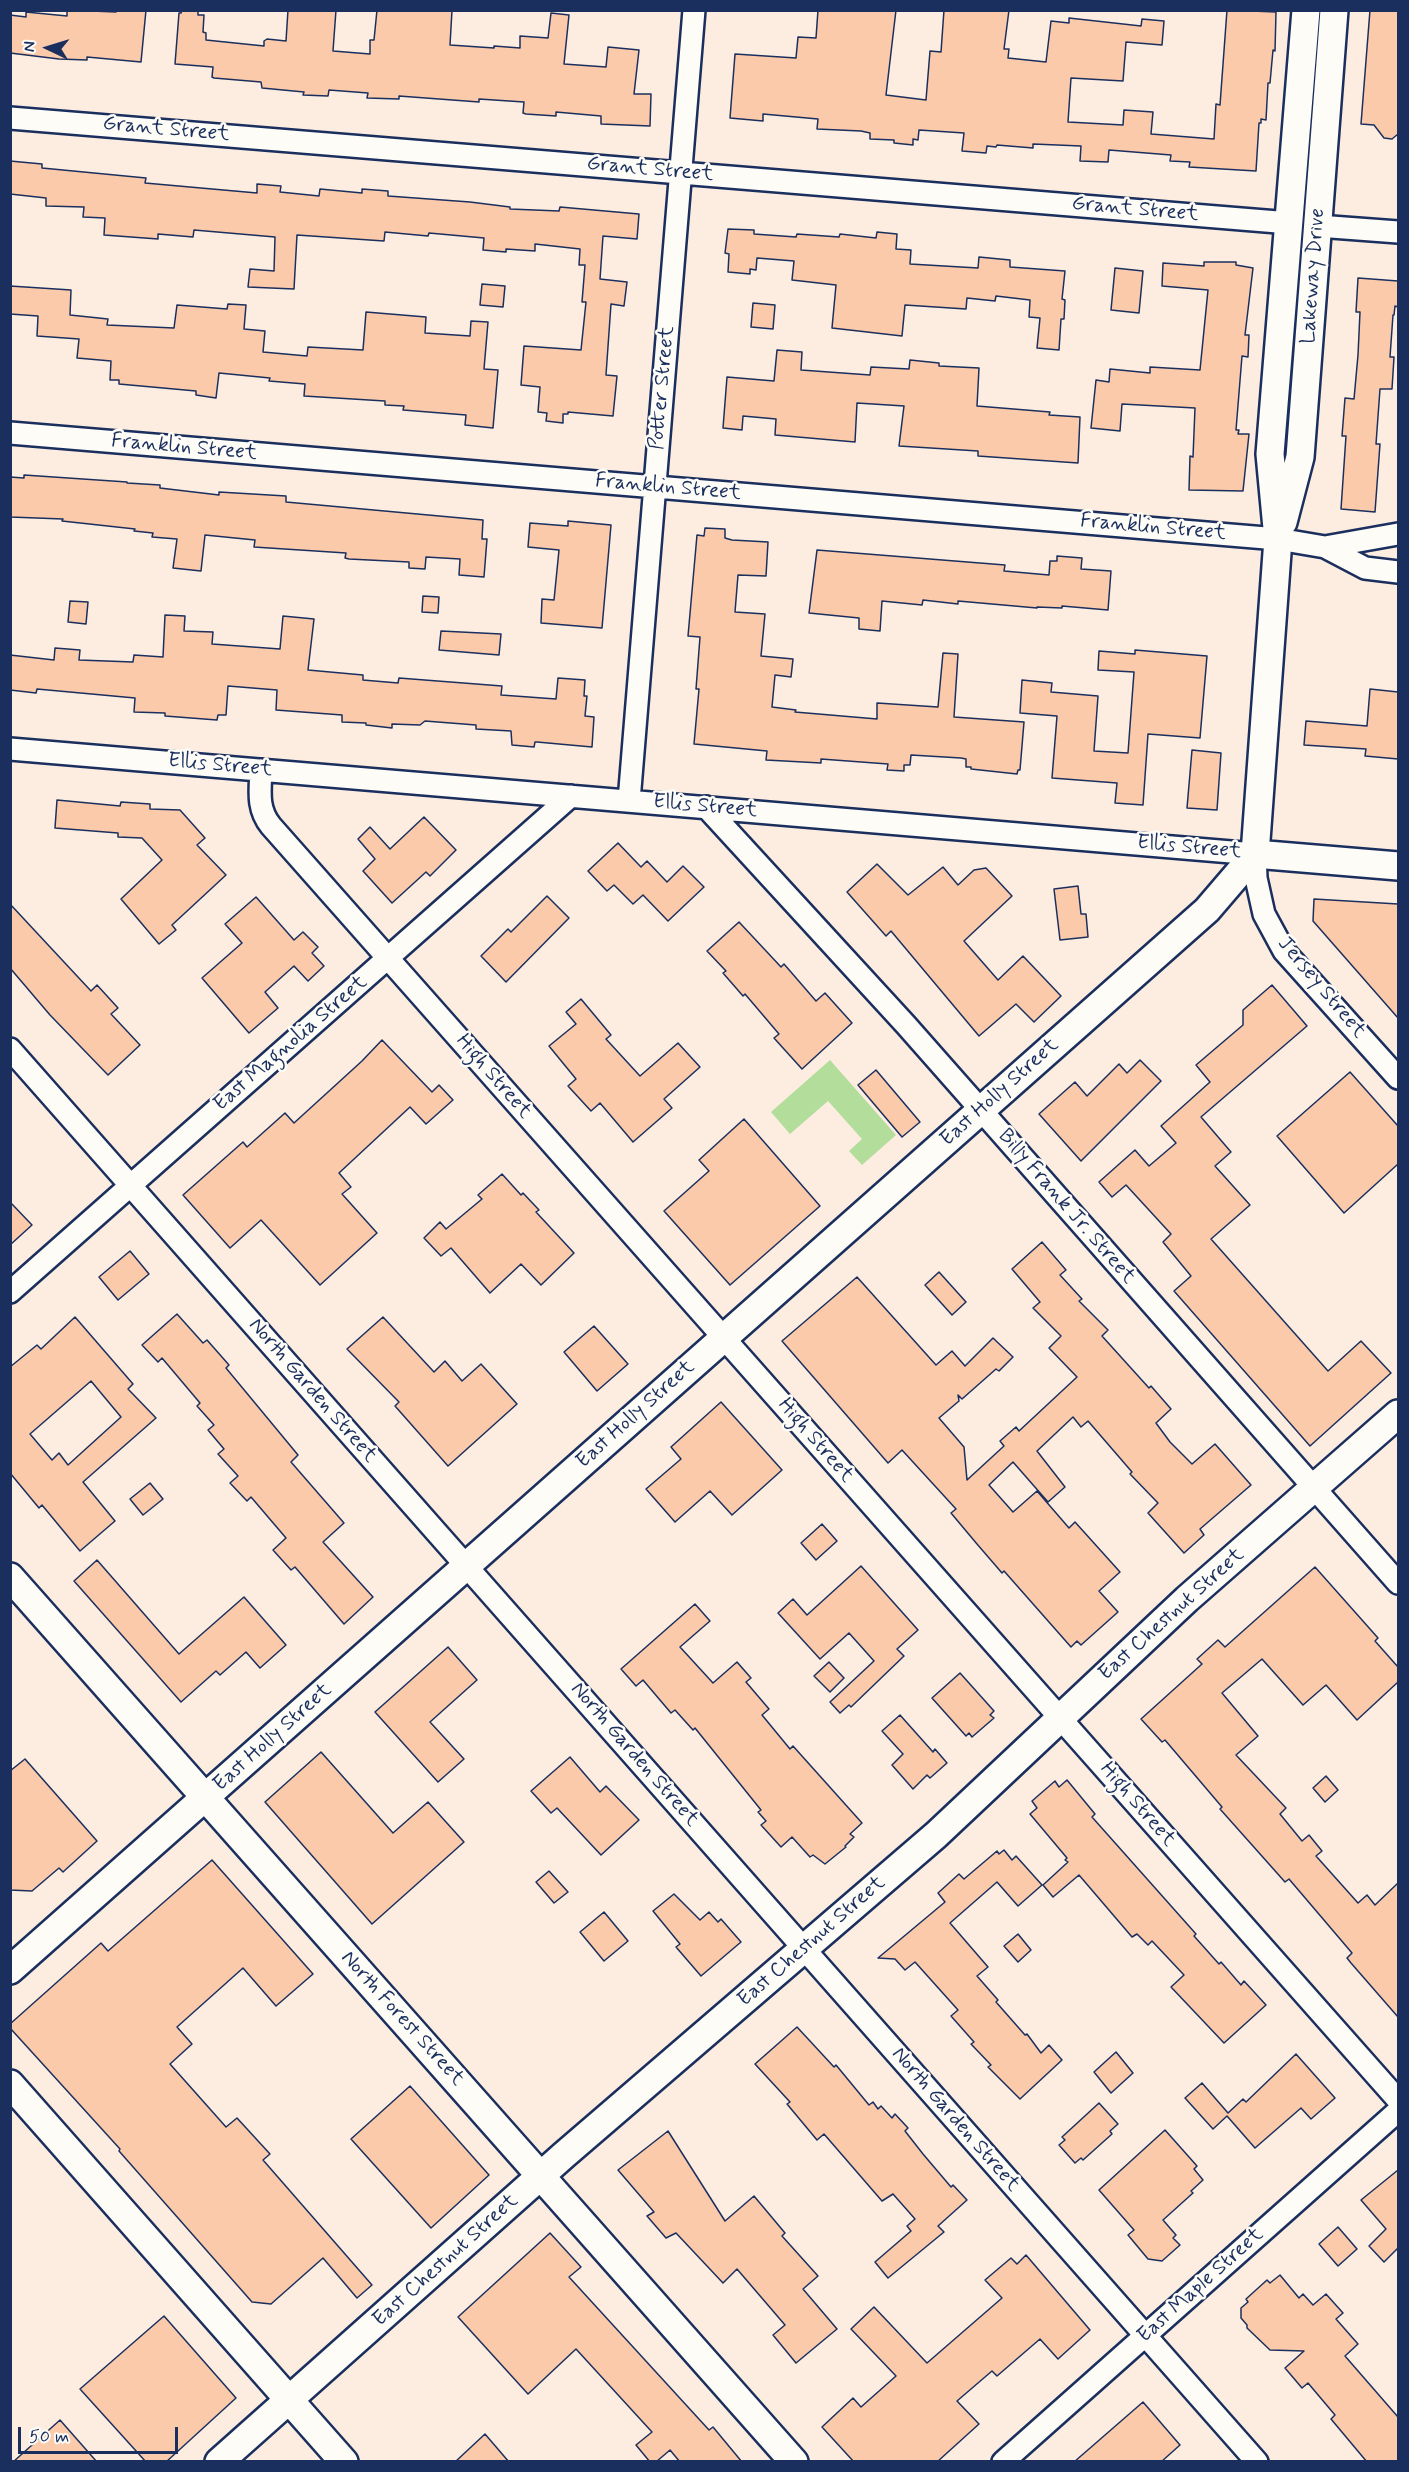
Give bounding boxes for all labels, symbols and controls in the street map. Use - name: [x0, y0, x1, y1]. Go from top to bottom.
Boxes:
- north arrow: [18, 18, 78, 78]
- text: N: [19, 41, 40, 53]
- street label: Grant Street: [101, 112, 231, 148]
- street label: Grant Street: [585, 152, 715, 188]
- street label: Grant Street: [1070, 192, 1200, 228]
- street label: Lakeway Drive: [1297, 207, 1331, 345]
- street label: Potter Street: [645, 325, 681, 451]
- street label: Franklin Street: [110, 429, 258, 467]
- street label: Franklin Street: [594, 469, 742, 507]
- street label: Franklin Street: [1079, 509, 1227, 547]
- street label: Ellis Street: [167, 749, 273, 783]
- street label: Ellis Street: [652, 790, 758, 824]
- street label: Ellis Street: [1136, 831, 1242, 865]
- street label: Jersey Street: [1271, 932, 1371, 1044]
- street label: East Magnolia Street: [209, 971, 373, 1117]
- street label: High Street: [450, 1030, 536, 1124]
- street label: East Holly Street: [936, 1033, 1064, 1153]
- street label: Billy Frank Jr. Street: [992, 1124, 1140, 1290]
- street label: North Garden Street: [242, 1314, 382, 1468]
- street label: East Holly Street: [572, 1355, 700, 1475]
- street label: High Street: [772, 1394, 858, 1488]
- street label: East Chestnut Street: [1094, 1543, 1250, 1687]
- street label: East Holly Street: [209, 1678, 337, 1798]
- street label: North Garden Street: [564, 1678, 704, 1832]
- street label: High Street: [1094, 1758, 1180, 1852]
- street label: East Chestnut Street: [733, 1871, 891, 2013]
- street label: North Forest Street: [335, 1946, 469, 2092]
- street label: North Garden Street: [885, 2043, 1025, 2197]
- street label: East Chestnut Street: [368, 2189, 524, 2333]
- street label: East Maple Street: [1133, 2223, 1269, 2349]
- scale bar: [21, 2415, 182, 2453]
- text: 50 m: [29, 2425, 69, 2449]

